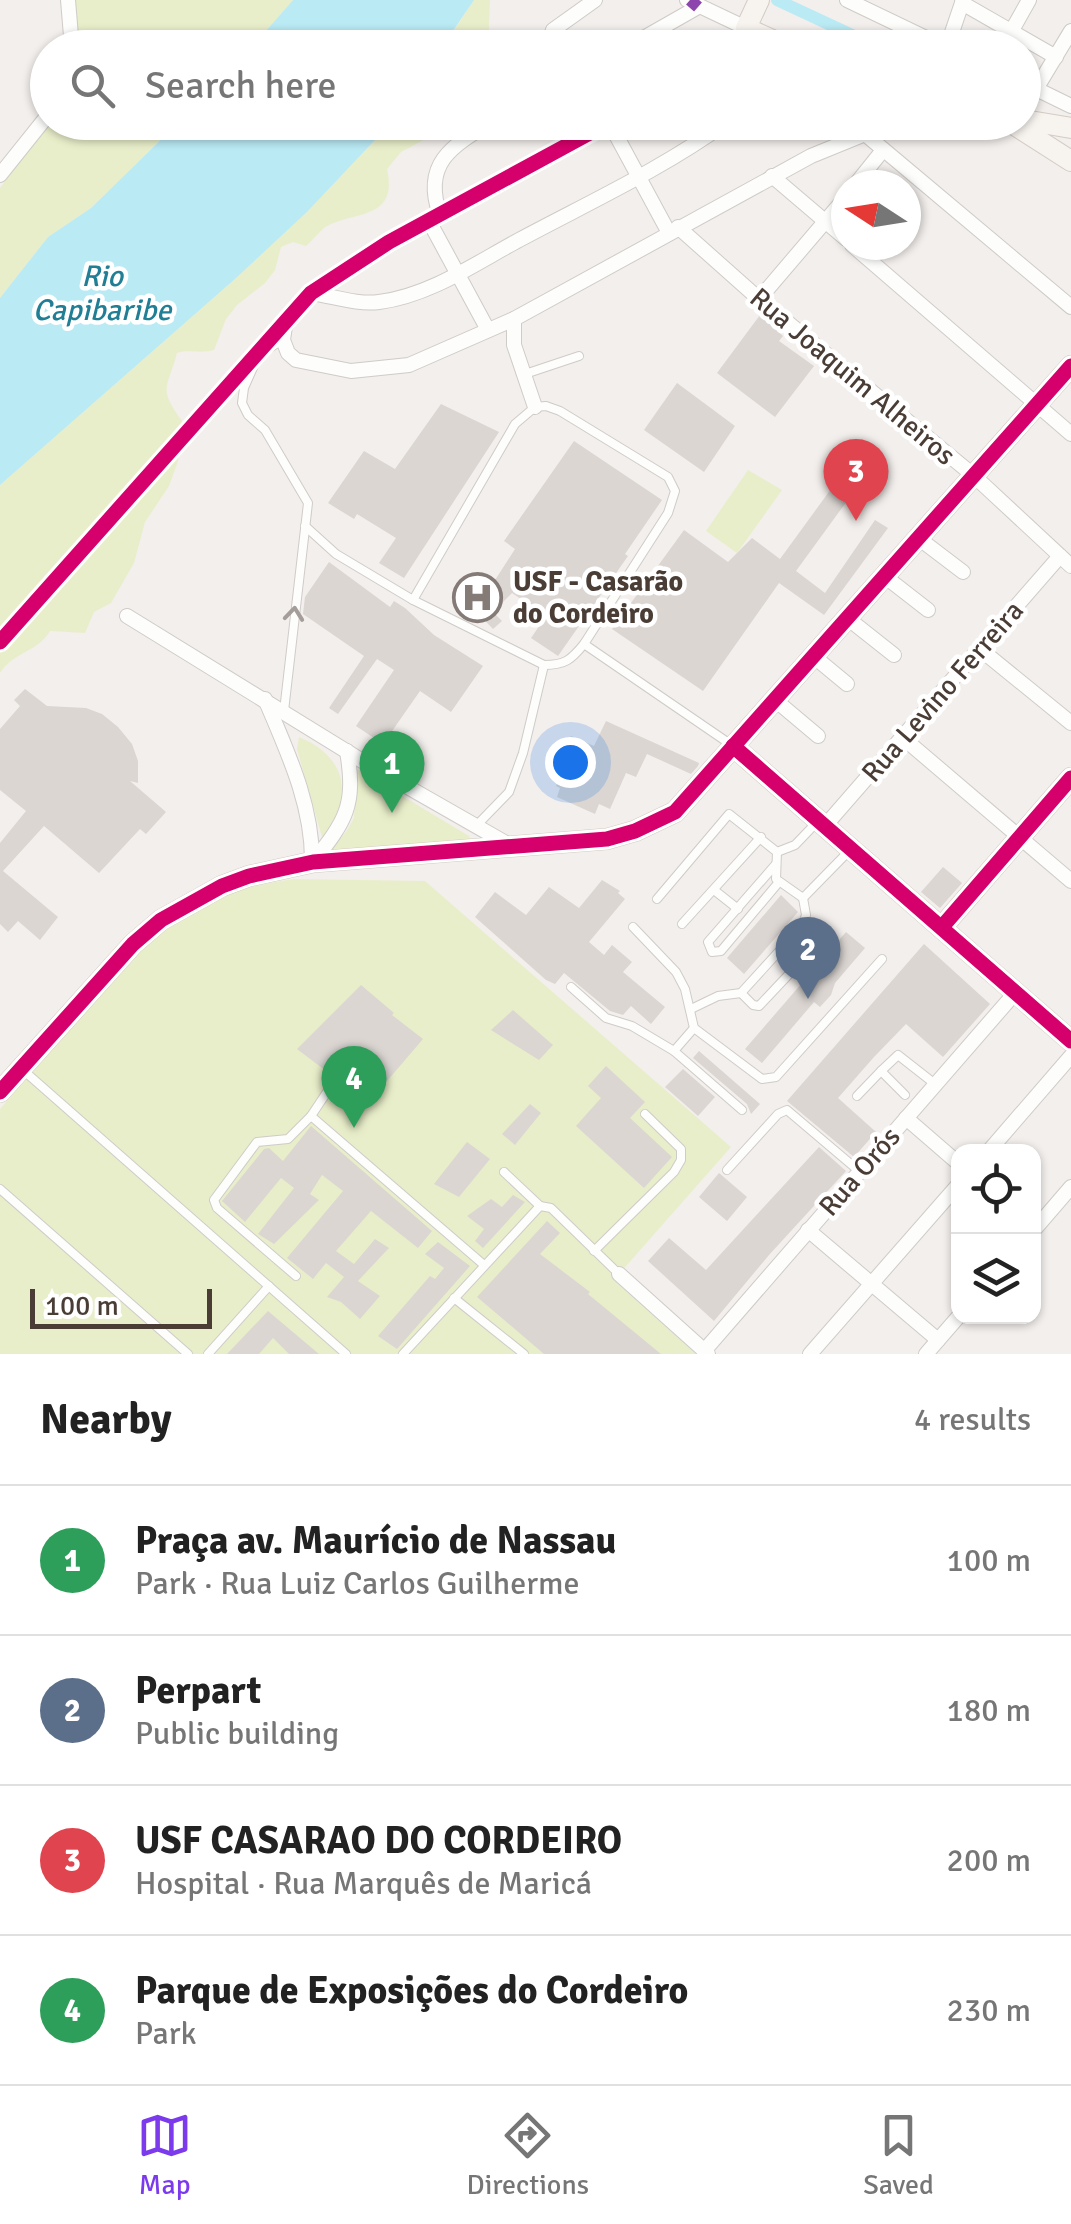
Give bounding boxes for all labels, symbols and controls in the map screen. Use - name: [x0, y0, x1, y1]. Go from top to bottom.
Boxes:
- search box: [30, 30, 1041, 140]
- icon: search: [65, 58, 120, 113]
- text: Search here: [145, 62, 337, 109]
- north arrow: [831, 170, 921, 260]
- water label: Rio Capibaribe: [33, 258, 173, 329]
- street label: Rua Joaquim Alheiros: [743, 281, 962, 473]
- pin: 3: [824, 438, 888, 521]
- place label: USF - Casarão do Cordeiro: [513, 565, 683, 631]
- hospital icon: USF - Casarão do Cordeiro: [452, 571, 504, 623]
- street label: Rua Levino Ferreira: [855, 594, 1031, 789]
- one-way arrow: [283, 605, 305, 621]
- pin: 1: [360, 730, 424, 813]
- your location: [545, 737, 596, 788]
- pin: 2: [776, 916, 840, 999]
- pin: 4: [322, 1046, 386, 1128]
- street label: Rua Orós: [812, 1120, 908, 1223]
- map controls: [951, 1144, 1041, 1324]
- button: locate: [951, 1144, 1041, 1234]
- button: layers: [951, 1234, 1041, 1324]
- scale bar: [30, 1284, 212, 1328]
- text: 100 m: [45, 1289, 119, 1323]
- text: Nearby: [40, 1394, 172, 1445]
- text: 4 results: [914, 1400, 1031, 1439]
- text: Praça av. Maurício de Nassau: [135, 1517, 616, 1564]
- text: 1: [64, 1541, 81, 1580]
- text: 100 m: [947, 1541, 1031, 1580]
- text: Park · Rua Luiz Carlos Guilherme: [135, 1564, 580, 1603]
- text: Perpart: [135, 1667, 261, 1714]
- text: 2: [64, 1691, 81, 1730]
- text: 180 m: [947, 1691, 1031, 1730]
- text: Public building: [135, 1714, 339, 1753]
- text: USF CASARAO DO CORDEIRO: [135, 1817, 622, 1864]
- text: 3: [64, 1841, 81, 1880]
- text: 200 m: [947, 1841, 1031, 1880]
- text: Hospital · Rua Marquês de Maricá: [135, 1864, 592, 1903]
- text: Parque de Exposições do Cordeiro: [135, 1967, 688, 2014]
- text: 4: [64, 1991, 81, 2030]
- text: 230 m: [947, 1991, 1031, 2030]
- text: Park: [135, 2014, 197, 2053]
- tab: Map: [137, 2108, 192, 2202]
- tab: Directions: [467, 2108, 589, 2202]
- tab: Saved: [863, 2108, 934, 2202]

